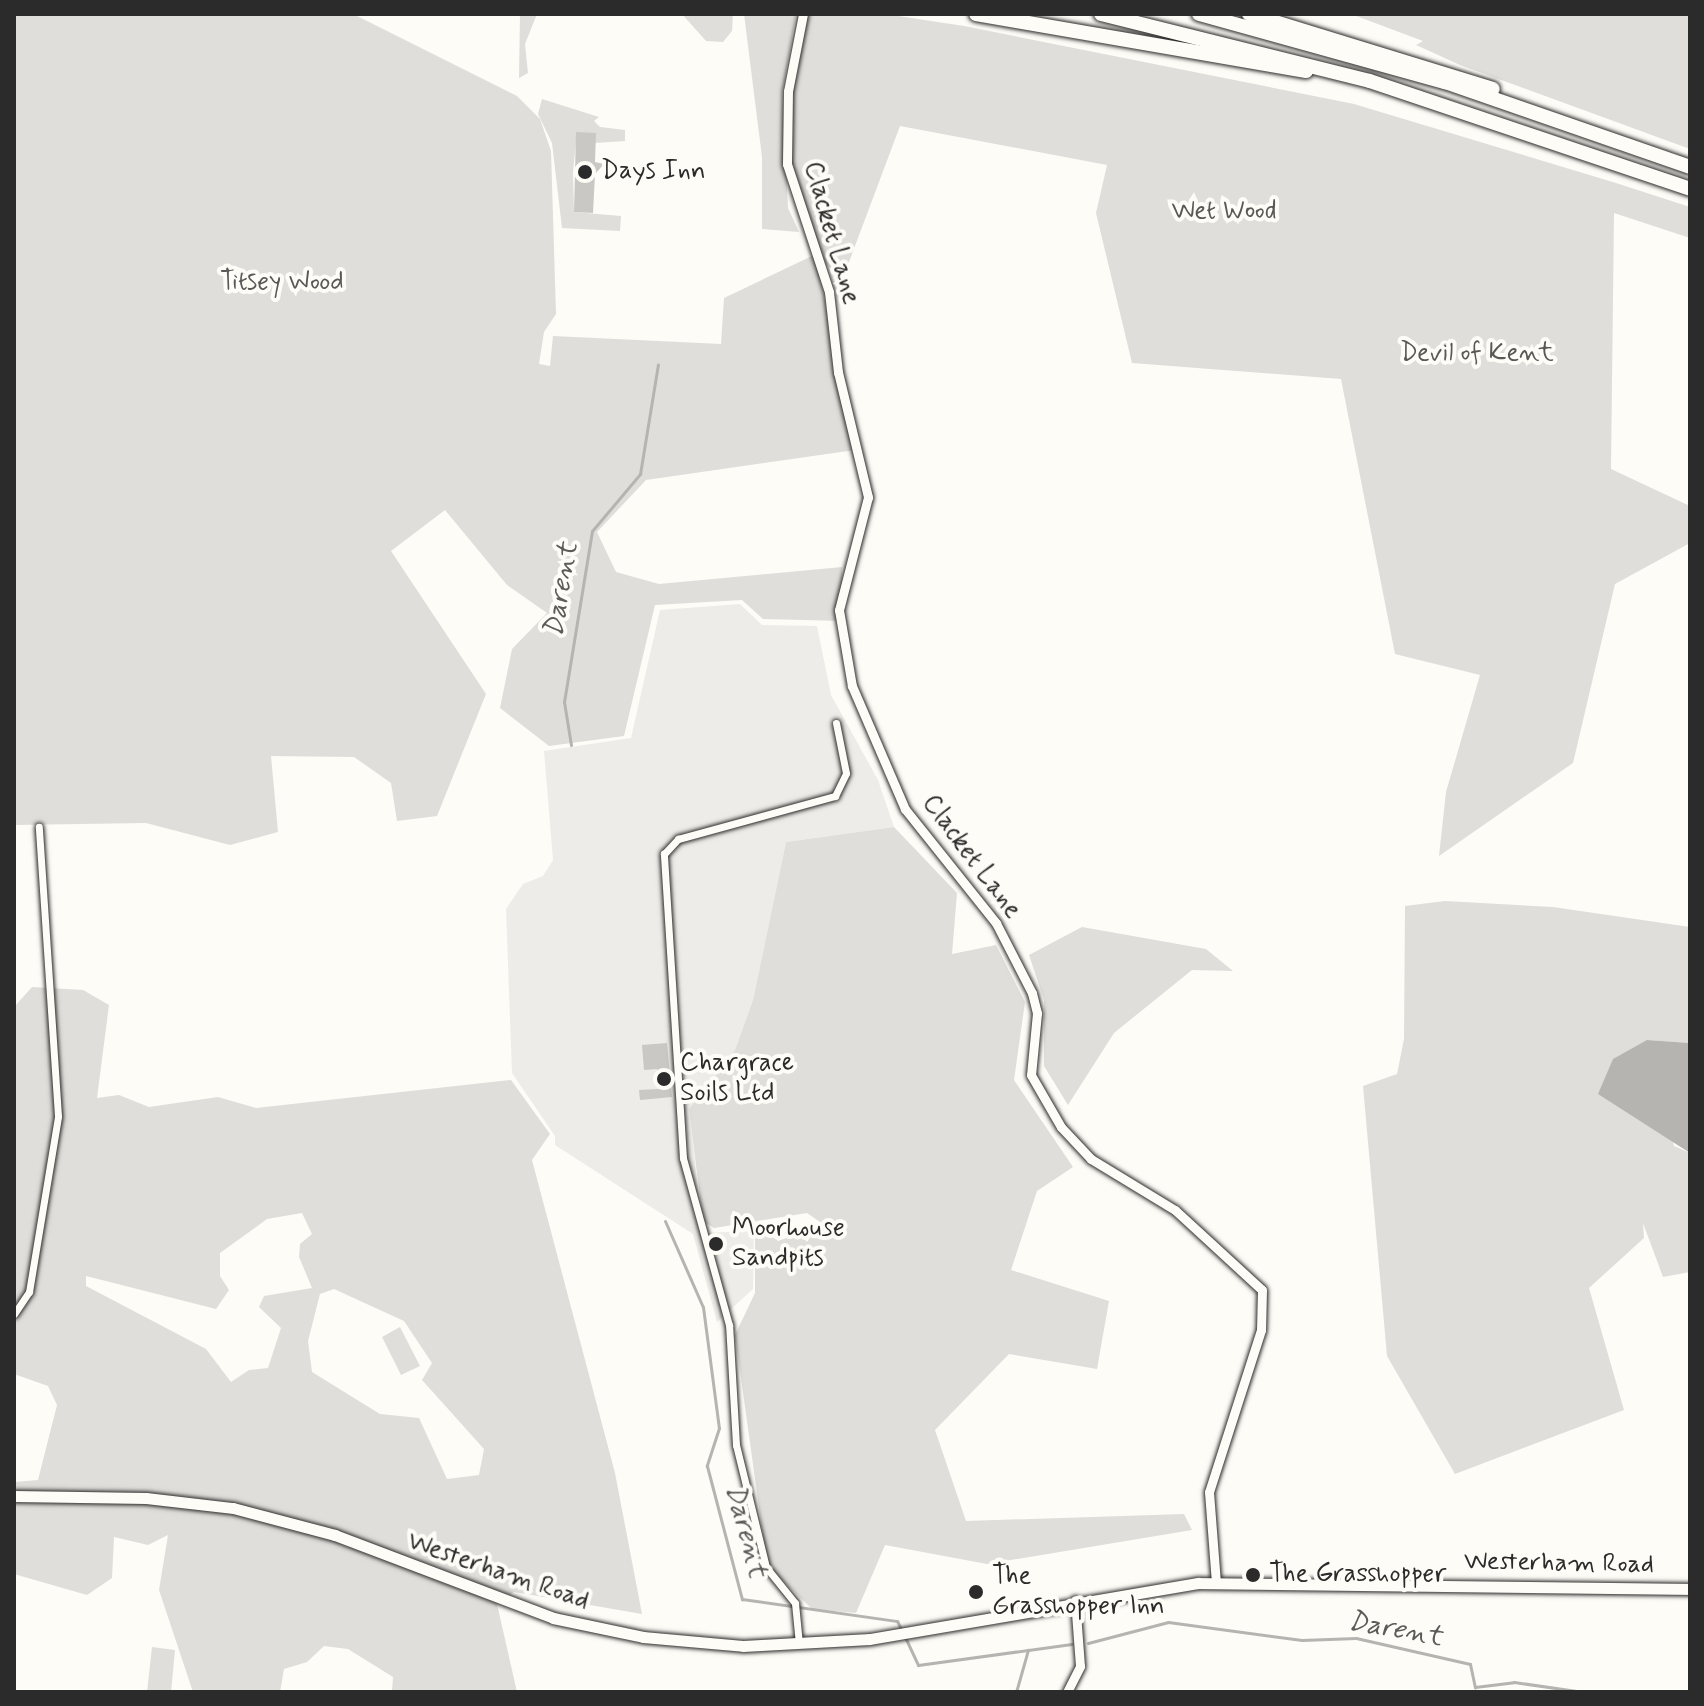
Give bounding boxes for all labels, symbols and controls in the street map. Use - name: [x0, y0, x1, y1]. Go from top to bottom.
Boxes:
- place label: Days Inn: [601, 156, 704, 188]
- street label: Clacket Lane: [796, 159, 866, 307]
- marker: Days Inn: [576, 163, 594, 181]
- park label: Wet Wood: [1169, 196, 1279, 228]
- park label: Titsey Wood: [219, 267, 345, 299]
- park label: Devil of Kent: [1403, 338, 1551, 370]
- water label: Darent: [538, 540, 586, 640]
- street label: Clacket Lane: [915, 789, 1027, 925]
- place label: Chargrace Soils Ltd: [680, 1048, 794, 1110]
- marker: Chargrace Soils Ltd: [655, 1070, 673, 1088]
- place label: Moorhouse Sandpits: [732, 1213, 845, 1274]
- marker: Moorhouse Sandpits: [707, 1235, 725, 1253]
- water label: Darent: [716, 1481, 774, 1581]
- street label: Westerham Road: [403, 1526, 593, 1618]
- street label: Westerham Road: [1463, 1547, 1655, 1581]
- place label: The Grasshopper: [1269, 1559, 1446, 1591]
- place label: The Grasshopper Inn: [992, 1561, 1171, 1622]
- marker: The Grasshopper: [1244, 1566, 1262, 1584]
- marker: The Grasshopper Inn: [967, 1583, 985, 1601]
- water label: Darent: [1345, 1605, 1445, 1655]

